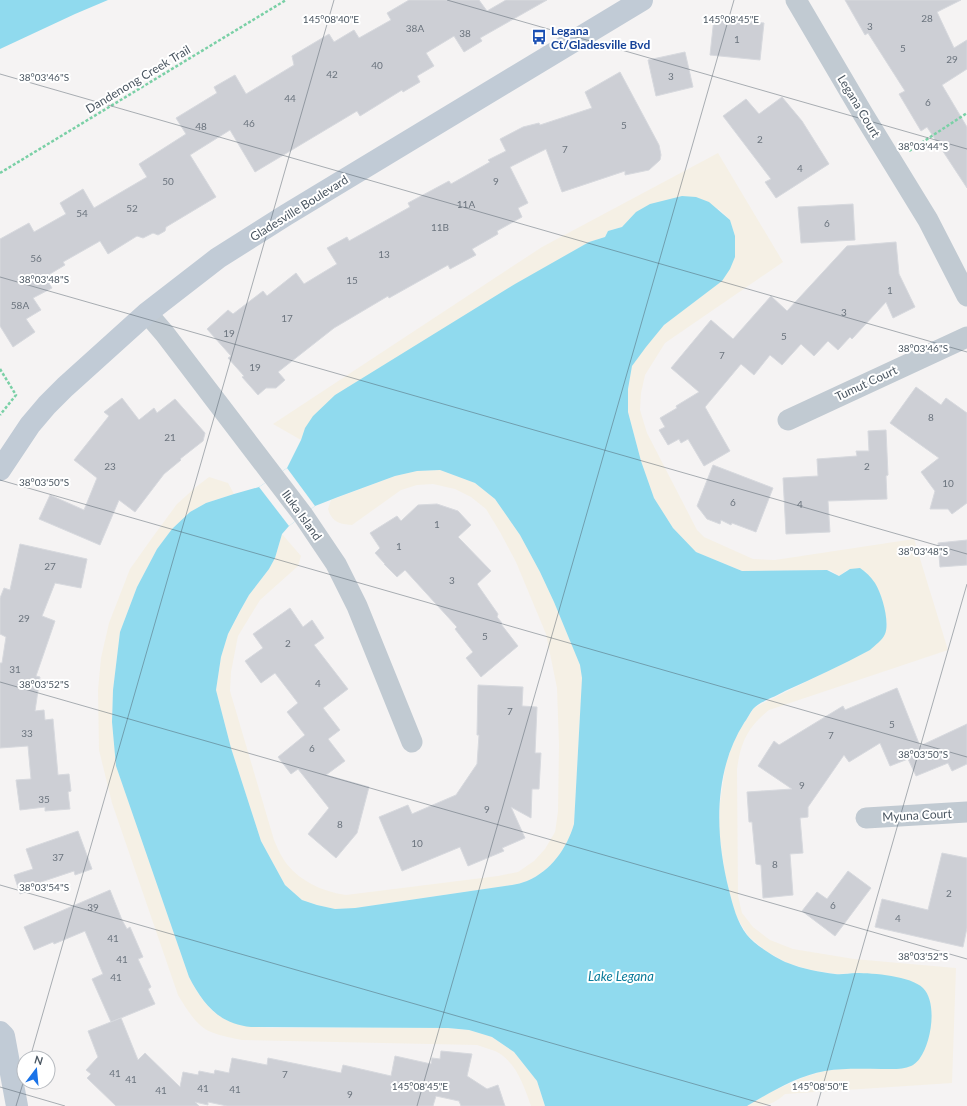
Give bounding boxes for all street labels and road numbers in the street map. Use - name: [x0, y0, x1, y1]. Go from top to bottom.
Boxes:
- street label: Dandenong Creek Trail: [83, 42, 193, 116]
- street label: Legana Court: [835, 72, 884, 140]
- street label: Gladesville Boulevard: [247, 172, 351, 244]
- street label: Tumut Court: [833, 362, 900, 404]
- street label: Iluka Island: [279, 487, 325, 543]
- street label: Myuna Court: [882, 806, 953, 824]

